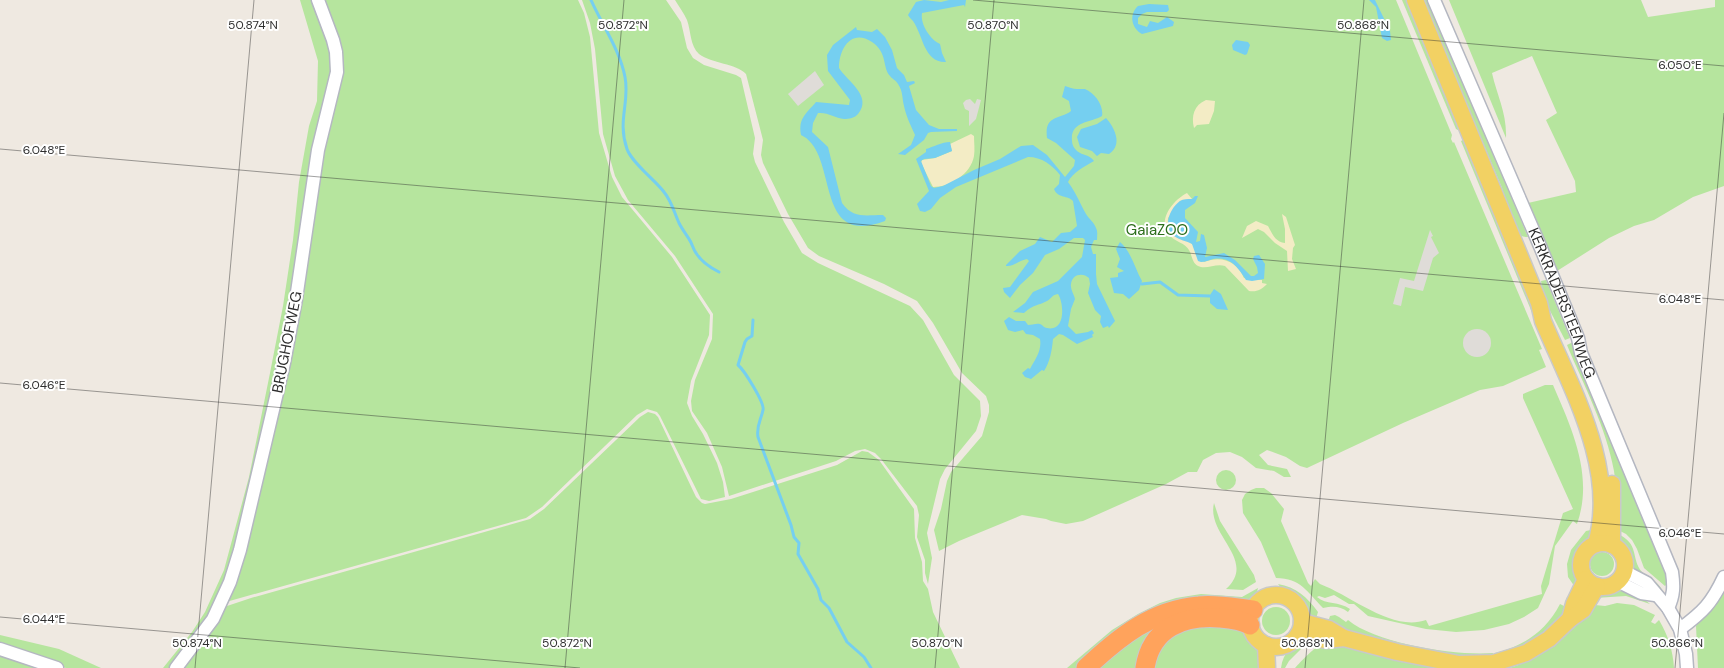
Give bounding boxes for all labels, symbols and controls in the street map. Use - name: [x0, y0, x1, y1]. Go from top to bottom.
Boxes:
- text: 50.874°N: [228, 17, 278, 33]
- text: 50.872°N: [598, 17, 648, 33]
- text: 50.870°N: [967, 17, 1019, 33]
- text: 50.868°N: [1337, 17, 1389, 33]
- text: 6.050°E: [1658, 57, 1702, 73]
- text: 6.048°E: [23, 142, 66, 158]
- park label: GaiaZOO: [1126, 220, 1188, 240]
- street label: KERKRADERSTEENWEG: [1523, 225, 1600, 381]
- street label: BRUGHOFWEG: [267, 289, 307, 395]
- text: 6.048°E: [1659, 291, 1702, 307]
- text: 6.046°E: [23, 377, 66, 393]
- text: 6.046°E: [1659, 525, 1702, 541]
- text: 6.044°E: [23, 611, 66, 627]
- text: 50.874°N: [172, 635, 222, 651]
- text: 50.872°N: [542, 635, 592, 651]
- text: 50.870°N: [911, 635, 963, 651]
- text: 50.868°N: [1281, 635, 1333, 651]
- text: 50.866°N: [1651, 635, 1703, 651]

